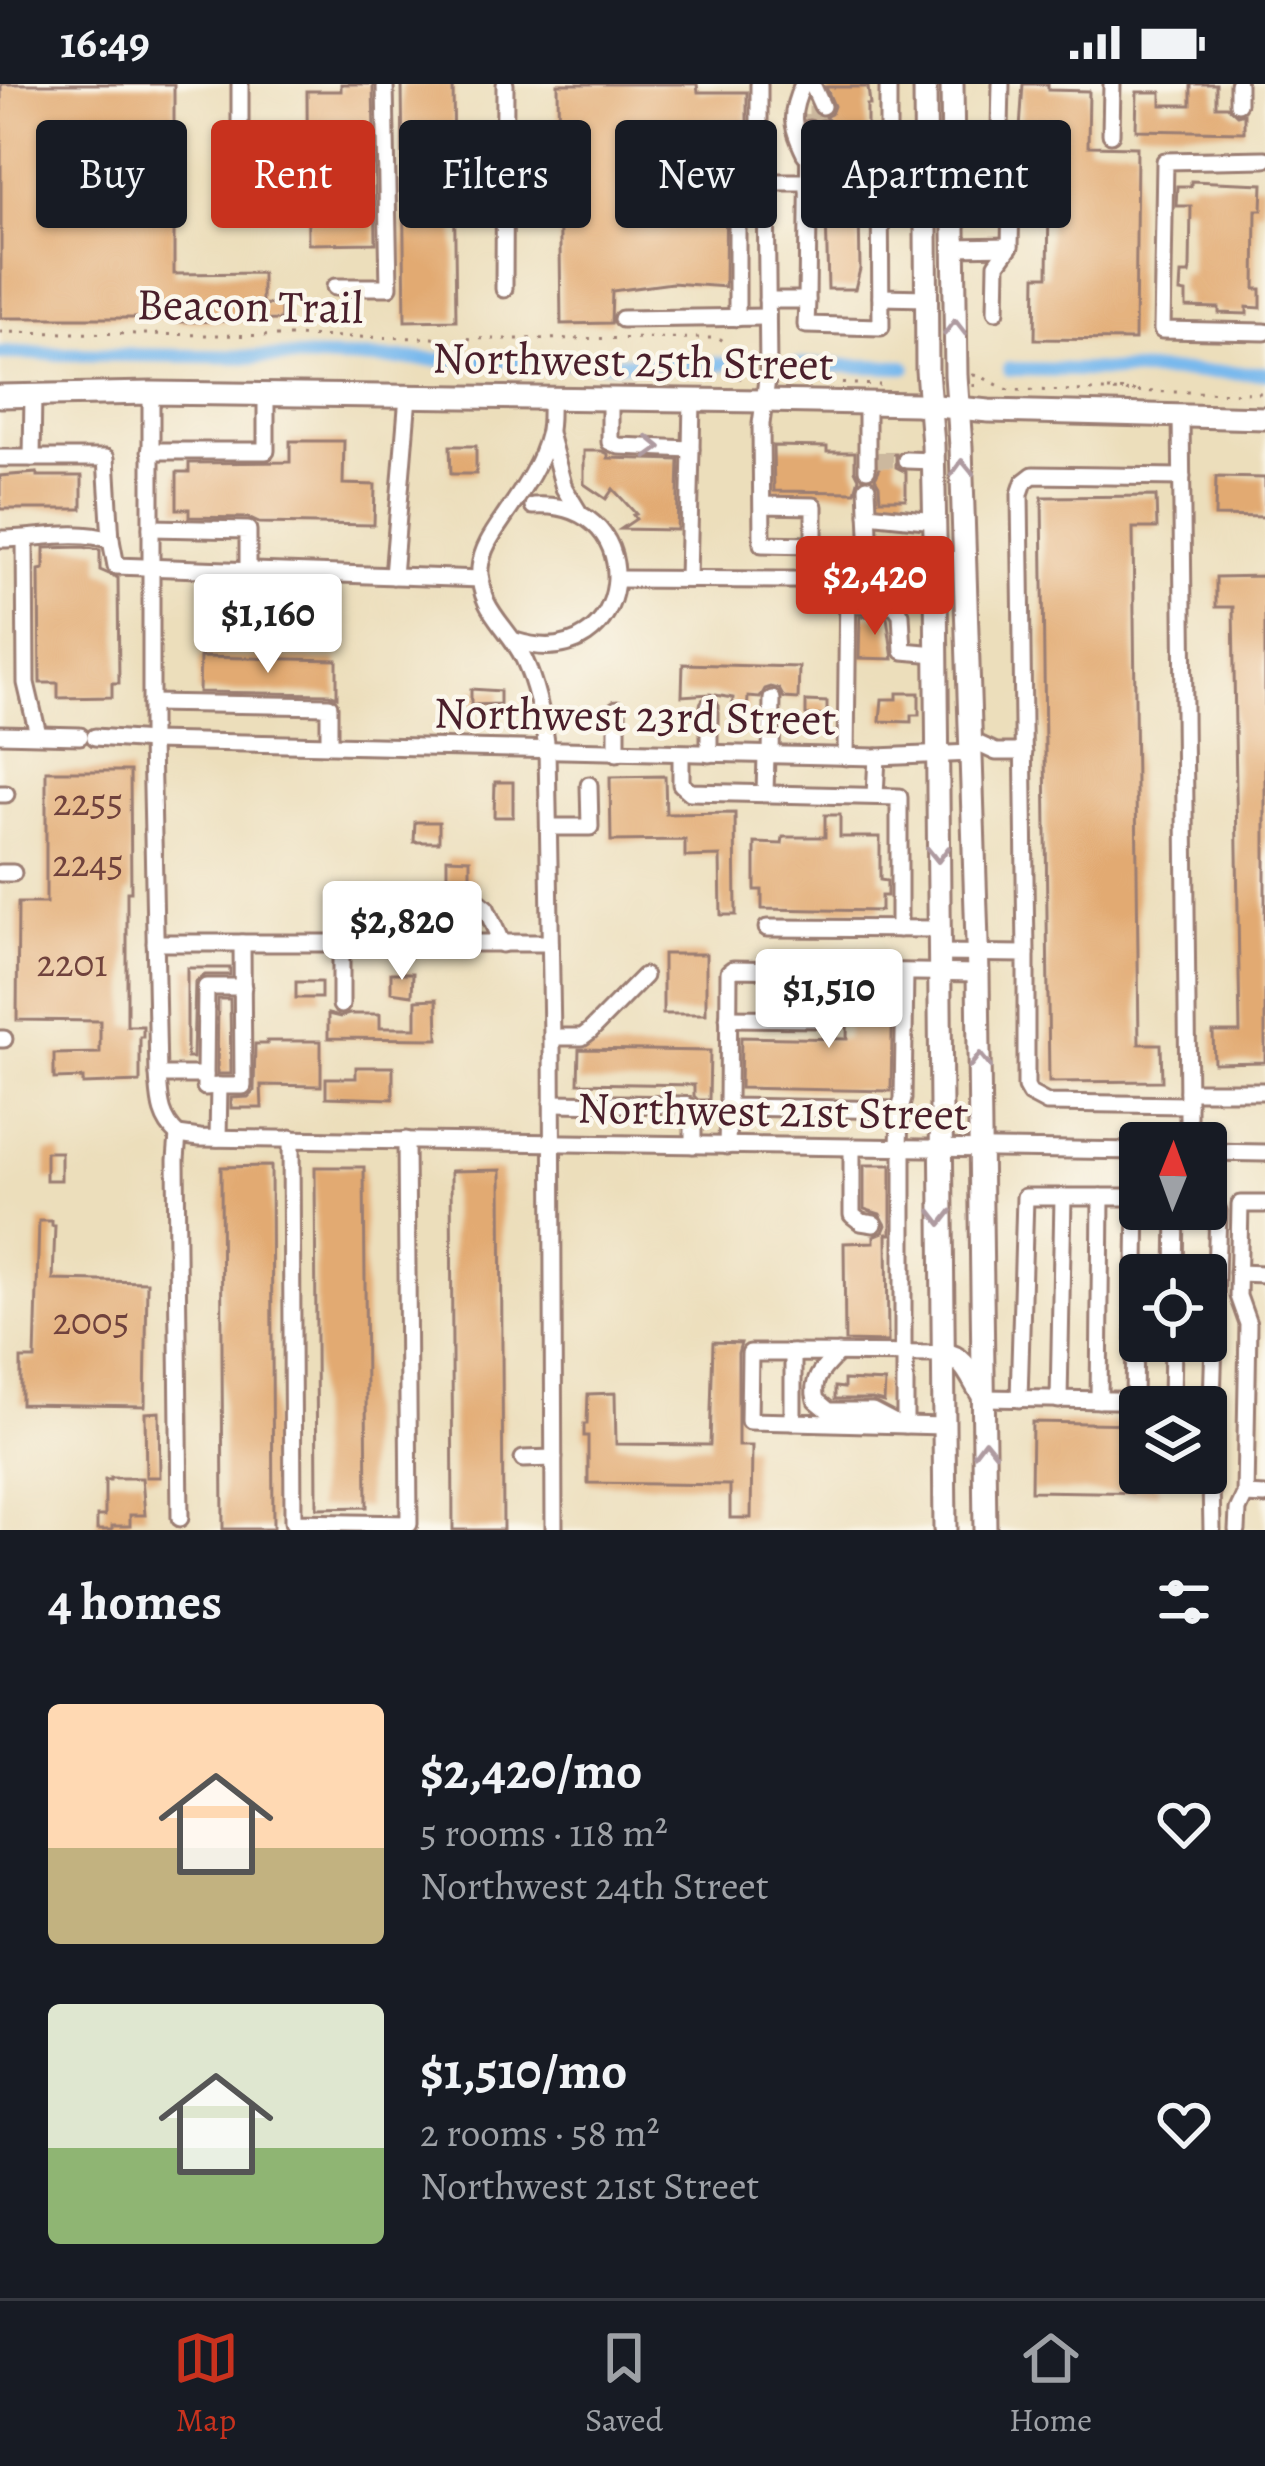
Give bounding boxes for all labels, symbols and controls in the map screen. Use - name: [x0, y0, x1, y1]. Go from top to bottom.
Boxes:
- text: 16:49: [60, 11, 150, 73]
- chip: Buy: [36, 120, 187, 228]
- chip: Rent: [211, 120, 375, 228]
- chip: Filters: [399, 120, 591, 228]
- chip: New: [615, 120, 777, 228]
- chip: Apartment: [801, 120, 1071, 228]
- street label: Beacon Trail: [136, 273, 364, 339]
- one-way arrow: [943, 318, 969, 337]
- street label: Northwest 25th Street: [432, 327, 834, 395]
- one-way arrow: [644, 434, 663, 460]
- one-way arrow: [949, 458, 975, 477]
- pin: $2,420: [777, 536, 973, 638]
- text: $2,420: [823, 548, 927, 601]
- pin: $1,160: [170, 574, 366, 676]
- text: $1,160: [221, 586, 315, 639]
- street label: Northwest 23rd Street: [433, 681, 837, 751]
- house number: 2255: [53, 775, 123, 828]
- house number: 2245: [52, 836, 124, 889]
- one-way arrow: [925, 845, 951, 864]
- pin: $2,820: [304, 881, 500, 983]
- text: $2,820: [350, 893, 454, 946]
- house number: 2201: [36, 936, 108, 989]
- pin: $1,510: [731, 949, 927, 1051]
- text: $1,510: [783, 961, 875, 1014]
- one-way arrow: [967, 1051, 993, 1070]
- street label: Northwest 21st Street: [577, 1077, 969, 1145]
- north arrow: [1119, 1122, 1227, 1230]
- map controls: [1119, 1122, 1227, 1494]
- one-way arrow: [928, 1208, 954, 1227]
- button: locate: [1119, 1254, 1227, 1362]
- house number: 2005: [53, 1294, 129, 1347]
- button: layers: [1119, 1386, 1227, 1494]
- one-way arrow: [972, 1438, 998, 1457]
- text: 4 homes: [48, 1567, 222, 1637]
- icon: filters: [1151, 1569, 1217, 1635]
- text: $2,420/mo: [420, 1736, 642, 1806]
- icon: home: [144, 1752, 288, 1896]
- icon: heart: [1151, 1791, 1217, 1857]
- text: 5 rooms · 118 m²: [420, 1806, 668, 1859]
- text: Northwest 24th Street: [420, 1859, 769, 1912]
- text: $1,510/mo: [420, 2036, 627, 2106]
- icon: home: [144, 2052, 288, 2196]
- icon: heart: [1151, 2091, 1217, 2157]
- text: 2 rooms · 58 m²: [420, 2106, 660, 2159]
- text: Northwest 21st Street: [420, 2159, 759, 2212]
- tab: Map: [173, 2325, 239, 2442]
- tab: Saved: [585, 2325, 663, 2442]
- tab: Home: [1009, 2325, 1092, 2442]

